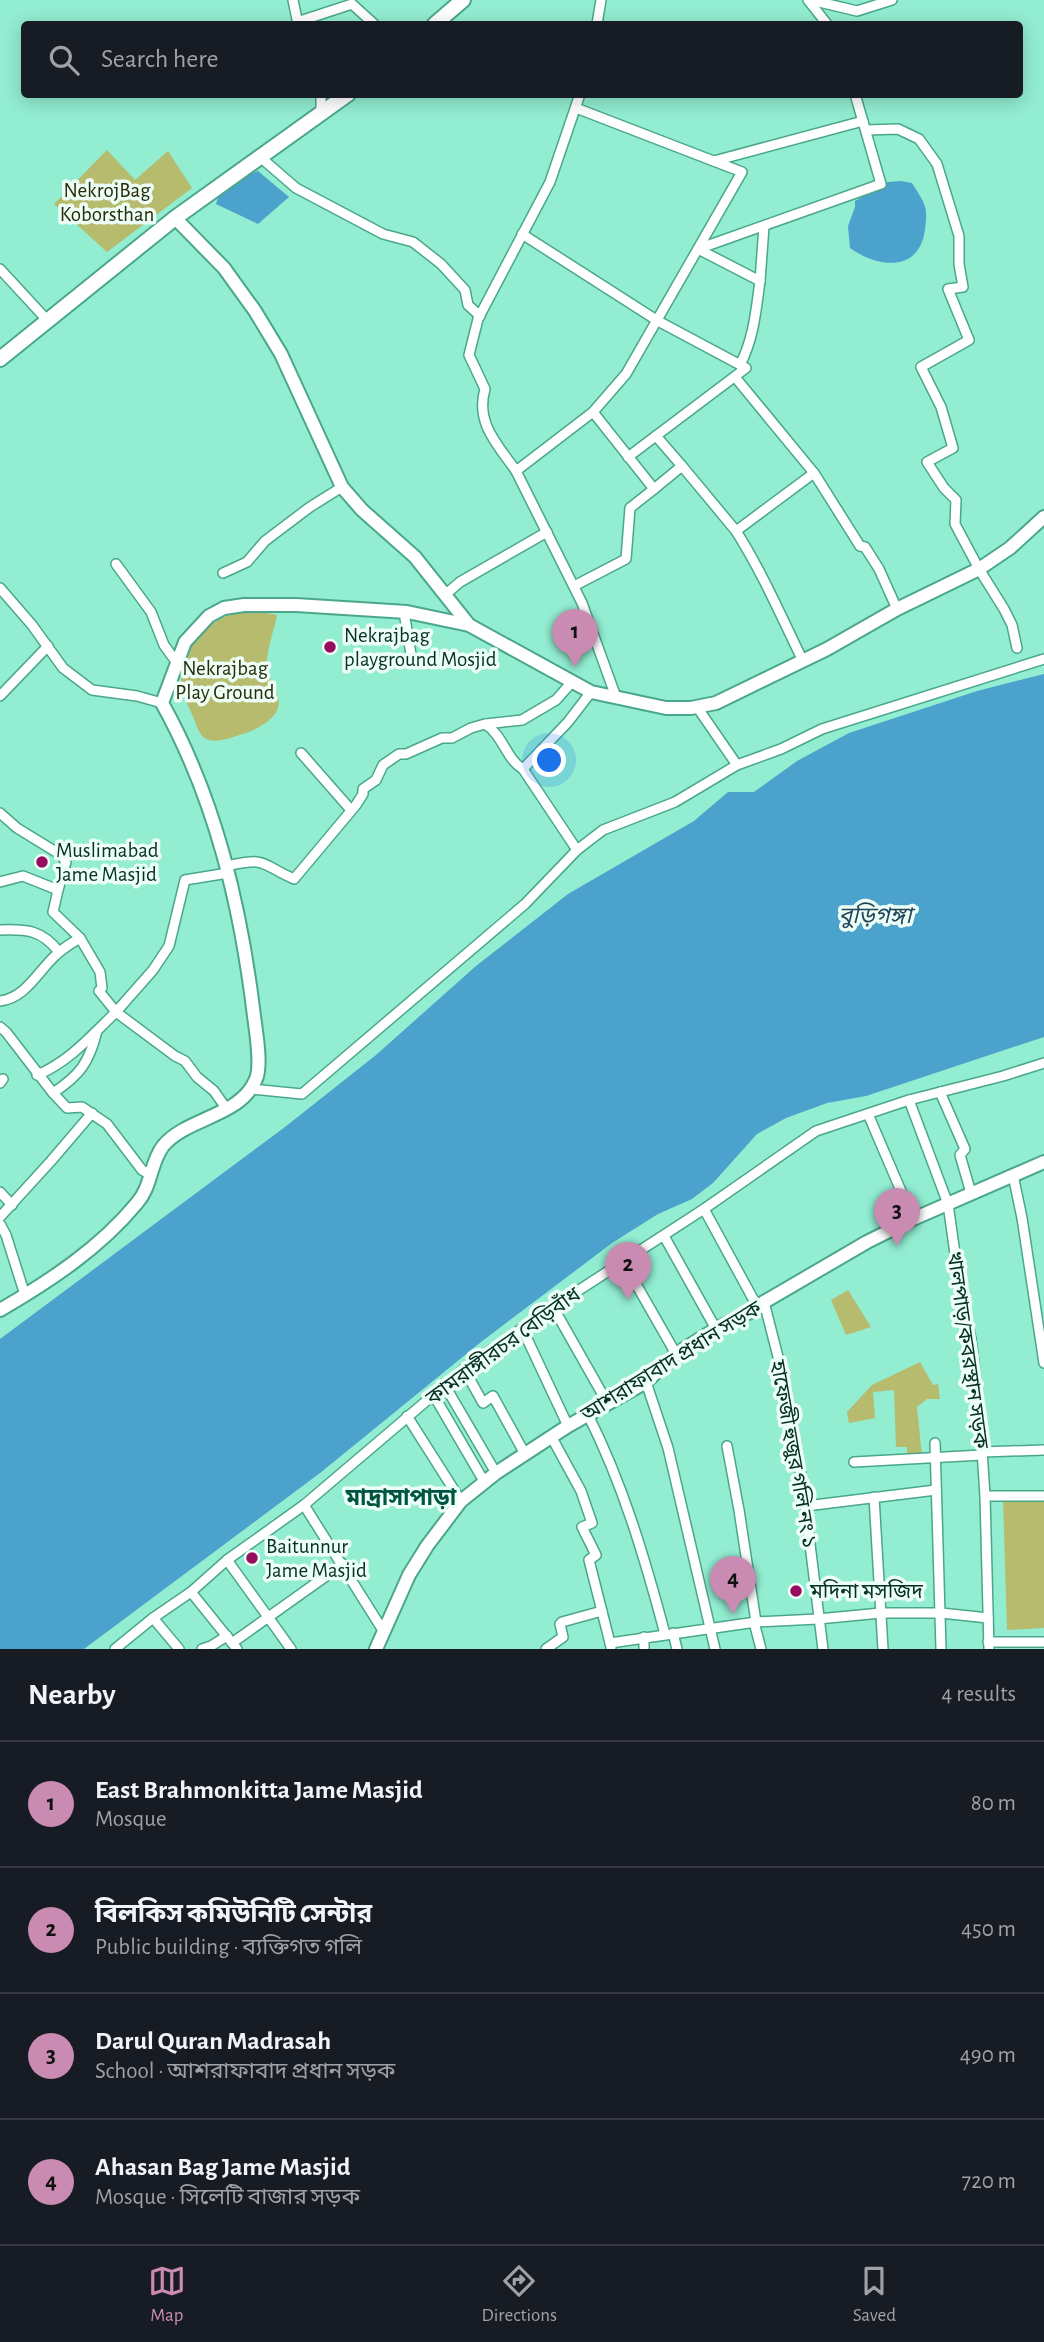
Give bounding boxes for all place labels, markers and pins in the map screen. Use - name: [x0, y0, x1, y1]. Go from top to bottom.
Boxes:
- pin: 1: [552, 609, 598, 667]
- place label: Nekrajbag playground Mosjid: [344, 625, 497, 670]
- marker: Nekrajbag playground Mosjid: [322, 639, 338, 655]
- place label: Muslimabad Jame Masjid: [56, 840, 159, 885]
- marker: Muslimabad Jame Masjid: [34, 854, 50, 870]
- pin: 3: [874, 1188, 920, 1246]
- pin: 2: [605, 1242, 651, 1300]
- place label: Baitunnur Jame Masjid: [266, 1536, 367, 1581]
- marker: Baitunnur Jame Masjid: [244, 1550, 260, 1566]
- pin: 4: [710, 1556, 756, 1614]
- place label: মদিনা মসজিদ: [809, 1579, 923, 1602]
- marker: মদিনা মসজিদ: [788, 1583, 804, 1599]

